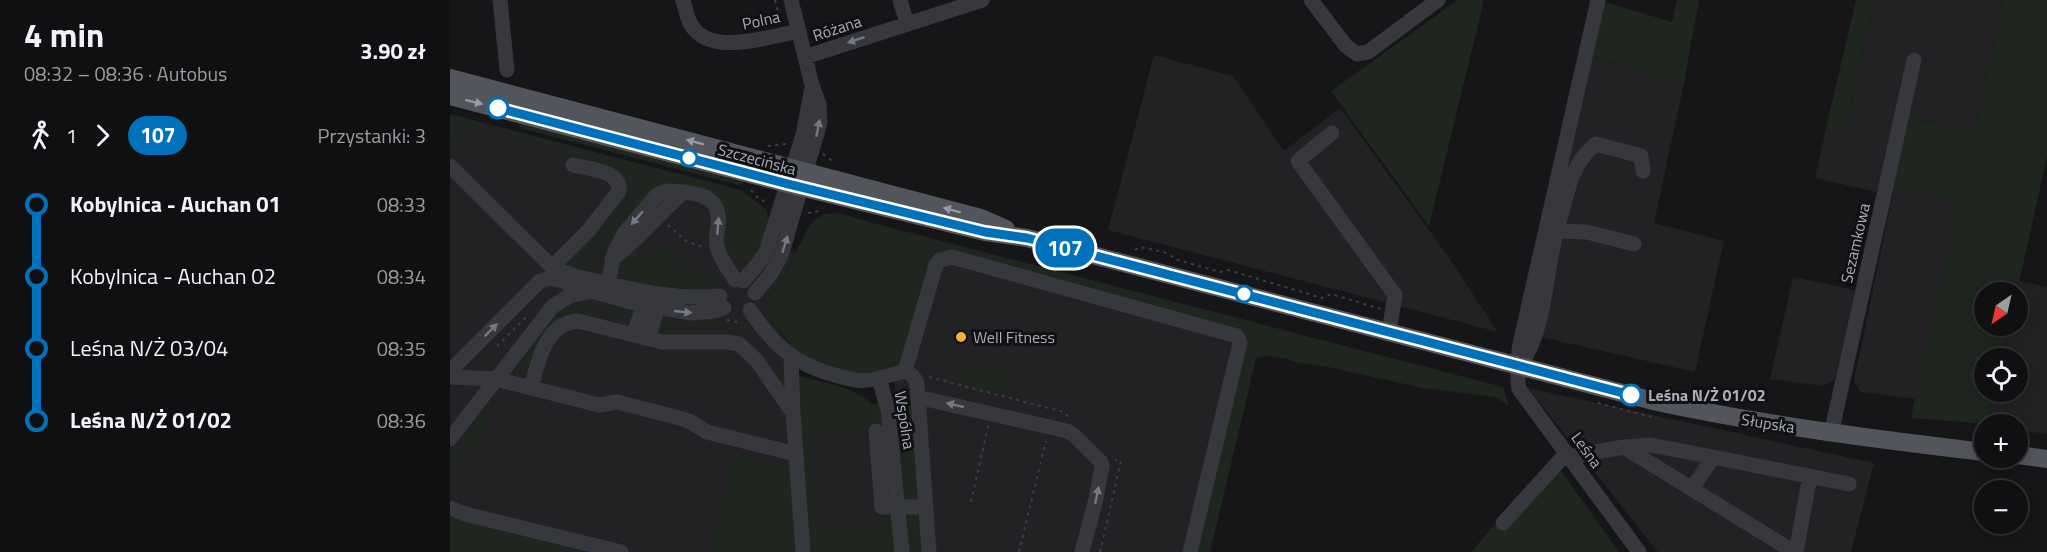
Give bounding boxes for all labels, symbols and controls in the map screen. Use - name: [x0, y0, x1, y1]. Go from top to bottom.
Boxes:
- street label: Polna: [740, 4, 782, 36]
- street label: Różana: [810, 9, 864, 47]
- text: 4 min: [24, 10, 104, 60]
- text: 3.90 zł: [360, 34, 426, 68]
- one-way arrow: [847, 36, 865, 45]
- text: 08:32 – 08:36 · Autobus: [24, 58, 227, 89]
- unlabelled marker: [487, 97, 509, 119]
- one-way arrow: [465, 98, 483, 108]
- icon: walk: [24, 119, 57, 152]
- icon: forward: [86, 119, 119, 152]
- text: 107: [140, 119, 175, 151]
- one-way arrow: [814, 119, 823, 138]
- text: 1: [66, 120, 77, 151]
- text: Przystanki: 3: [318, 120, 426, 151]
- one-way arrow: [686, 137, 704, 147]
- street label: Szczecińska: [715, 137, 799, 181]
- unlabelled marker: [680, 149, 698, 167]
- text: Kobylnica - Auchan 01: [70, 187, 281, 221]
- text: 08:33: [377, 189, 426, 220]
- street label: Sezamkowa: [1834, 201, 1876, 285]
- one-way arrow: [943, 205, 961, 214]
- one-way arrow: [631, 210, 644, 225]
- one-way arrow: [713, 217, 723, 236]
- line badge: 107: [1030, 228, 1100, 268]
- text: 107: [1047, 232, 1083, 264]
- one-way arrow: [780, 235, 790, 253]
- text: Kobylnica - Auchan 02: [70, 259, 276, 293]
- text: 08:34: [377, 261, 426, 292]
- north arrow: [1974, 282, 2028, 336]
- map controls: [1974, 282, 2028, 534]
- unlabelled marker: [1235, 285, 1253, 303]
- one-way arrow: [674, 307, 693, 317]
- one-way arrow: [484, 323, 499, 337]
- place label: Well Fitness: [973, 325, 1055, 349]
- marker: Well Fitness: [954, 330, 968, 344]
- text: Leśna N/Ż 03/04: [70, 331, 228, 365]
- text: 08:35: [377, 333, 426, 364]
- button: locate: [1974, 348, 2028, 402]
- place label: Leśna N/Ż 01/02: [1648, 383, 1766, 407]
- marker: Leśna N/Ż 01/02: [1620, 384, 1642, 406]
- street label: Wspólna: [889, 389, 921, 451]
- one-way arrow: [946, 400, 964, 410]
- text: Leśna N/Ż 01/02: [70, 403, 232, 437]
- text: 08:36: [377, 405, 426, 436]
- street label: Słupska: [1740, 407, 1796, 439]
- button: +: [1974, 414, 2028, 468]
- street label: Leśna: [1566, 427, 1608, 473]
- button: −: [1974, 480, 2028, 534]
- one-way arrow: [1092, 486, 1102, 505]

